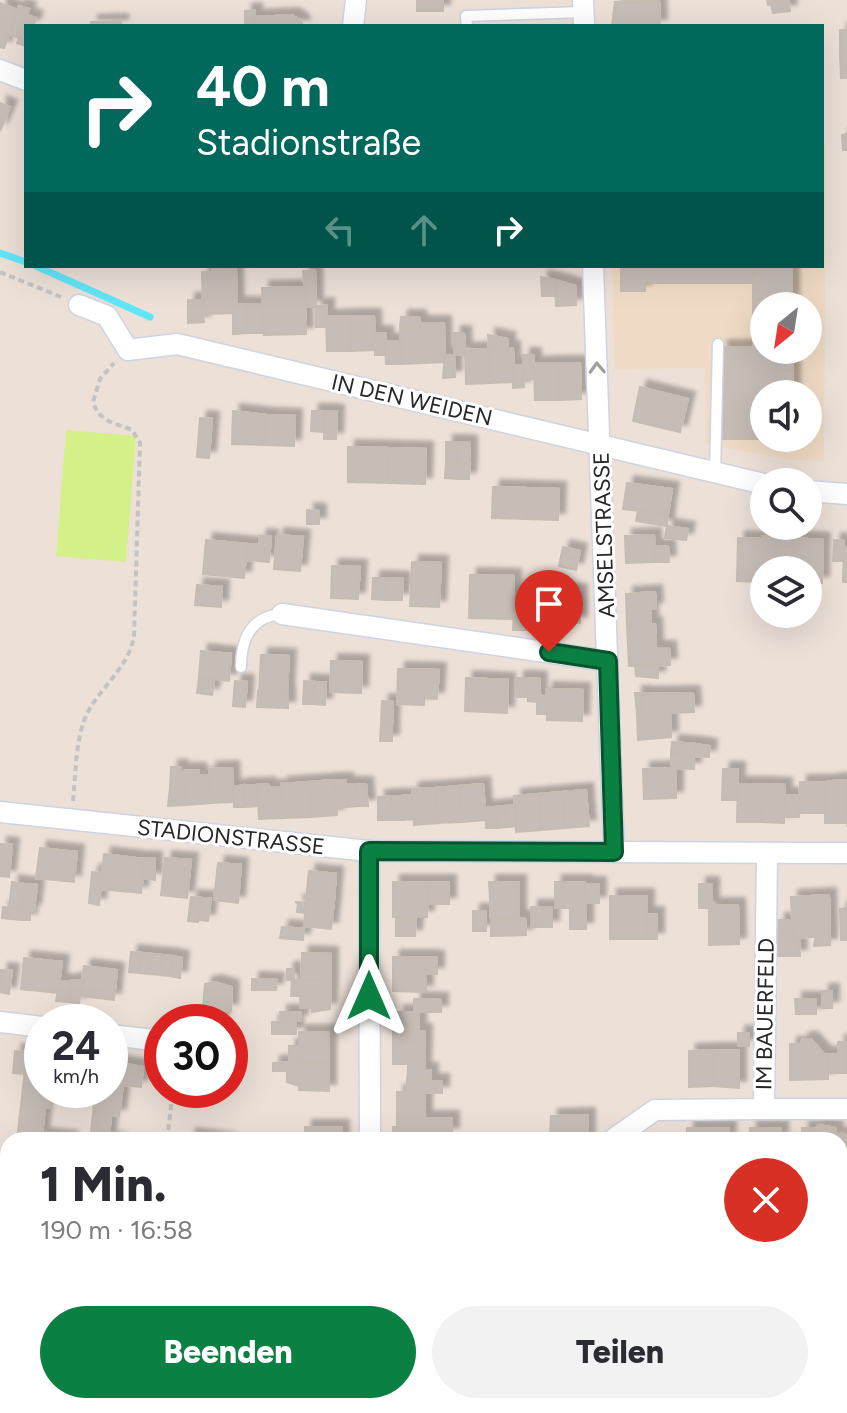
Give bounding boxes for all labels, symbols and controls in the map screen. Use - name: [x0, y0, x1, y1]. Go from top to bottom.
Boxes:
- text: 40 m: [196, 53, 330, 120]
- icon: right: [64, 56, 168, 160]
- text: Stadionstraße: [196, 121, 421, 164]
- icon: left: [318, 208, 362, 252]
- icon: ahead: [402, 208, 446, 252]
- icon: right: [486, 208, 530, 252]
- north arrow: [750, 292, 822, 364]
- map controls: [750, 292, 822, 628]
- one-way arrow: [589, 361, 606, 374]
- street label: IN DEN WEIDEN: [329, 368, 495, 432]
- button: sound: [750, 380, 822, 452]
- street label: AMSELSTRASSE: [588, 452, 620, 618]
- button: search: [750, 468, 822, 540]
- button: layers: [750, 556, 822, 628]
- pin: [515, 570, 583, 652]
- icon: arrive: [527, 582, 571, 626]
- street label: STADIONSTRASSE: [136, 814, 326, 860]
- street label: IM BAUERFELD: [750, 938, 780, 1090]
- position arrow: [327, 954, 411, 1038]
- speed limit sign: 30: [144, 1004, 248, 1108]
- text: 24: [52, 1022, 100, 1070]
- text: km/h: [53, 1064, 99, 1088]
- text: 1 Min.: [40, 1155, 167, 1213]
- button: close: [724, 1158, 808, 1242]
- text: 190 m · 16:58: [40, 1214, 193, 1246]
- button: Beenden: [40, 1306, 416, 1398]
- button: Teilen: [432, 1306, 808, 1398]

